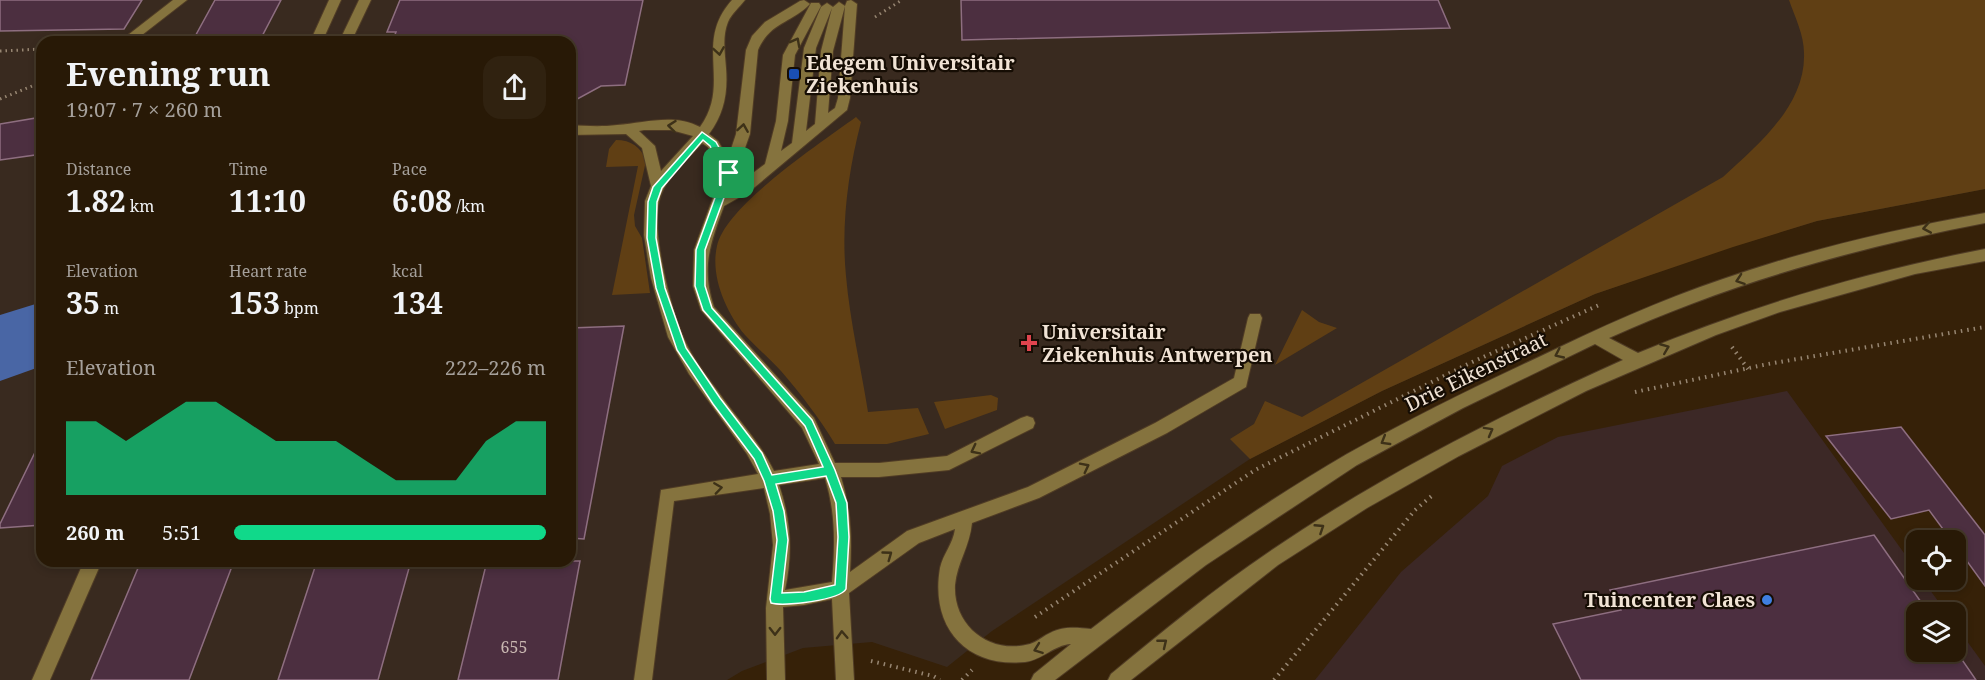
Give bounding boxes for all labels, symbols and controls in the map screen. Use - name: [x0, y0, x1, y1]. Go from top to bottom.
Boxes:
- one-way arrow: [789, 37, 800, 48]
- one-way arrow: [712, 46, 724, 56]
- place label: Edegem Universitair Ziekenhuis: [806, 49, 1015, 99]
- text: Evening run: [66, 51, 270, 96]
- button: share: [483, 56, 546, 119]
- marker: Edegem Universitair Ziekenhuis: [787, 67, 801, 81]
- text: 19:07 · 7 × 260 m: [66, 96, 222, 123]
- one-way arrow: [668, 120, 677, 133]
- one-way arrow: [736, 124, 749, 134]
- pin: [703, 147, 754, 198]
- icon: arrive: [712, 156, 745, 189]
- text: Distance: [66, 158, 131, 180]
- text: Time: [229, 158, 268, 180]
- text: Pace: [392, 158, 427, 180]
- text: 1.82: [66, 180, 126, 221]
- text: 11:10: [229, 180, 306, 221]
- text: 6:08: [392, 180, 452, 221]
- text: km: [126, 195, 154, 217]
- text: /km: [452, 195, 485, 217]
- one-way arrow: [1923, 222, 1932, 234]
- text: Elevation: [66, 260, 138, 282]
- text: Heart rate: [229, 260, 307, 282]
- text: kcal: [392, 260, 423, 282]
- one-way arrow: [1735, 272, 1745, 285]
- text: 35: [66, 282, 100, 323]
- text: 153: [229, 282, 280, 323]
- text: 134: [392, 282, 443, 323]
- text: m: [100, 297, 119, 319]
- text: bpm: [280, 297, 319, 319]
- place label: Universitair Ziekenhuis Antwerpen: [1042, 318, 1273, 368]
- street label: Drie Eikenstraat: [1400, 326, 1551, 418]
- marker: Universitair Ziekenhuis Antwerpen: [1020, 334, 1038, 352]
- one-way arrow: [1659, 343, 1670, 355]
- one-way arrow: [1555, 347, 1566, 359]
- text: Elevation: [66, 354, 156, 381]
- text: 222–226 m: [445, 354, 546, 381]
- one-way arrow: [1483, 427, 1493, 438]
- one-way arrow: [1381, 434, 1391, 445]
- one-way arrow: [970, 442, 981, 454]
- one-way arrow: [1079, 462, 1090, 474]
- one-way arrow: [714, 482, 723, 494]
- text: 260 m: [66, 519, 125, 546]
- text: 5:51: [162, 519, 201, 546]
- one-way arrow: [1313, 524, 1324, 535]
- map controls: [1906, 530, 1966, 662]
- button: locate: [1906, 530, 1966, 590]
- one-way arrow: [881, 552, 892, 563]
- place label: Tuincenter Claes: [1584, 586, 1755, 613]
- marker: Tuincenter Claes: [1760, 593, 1774, 607]
- button: layers: [1906, 602, 1966, 662]
- one-way arrow: [769, 626, 781, 635]
- one-way arrow: [836, 630, 849, 639]
- house number: 655: [501, 636, 527, 658]
- one-way arrow: [1156, 640, 1167, 651]
- one-way arrow: [1033, 641, 1044, 654]

